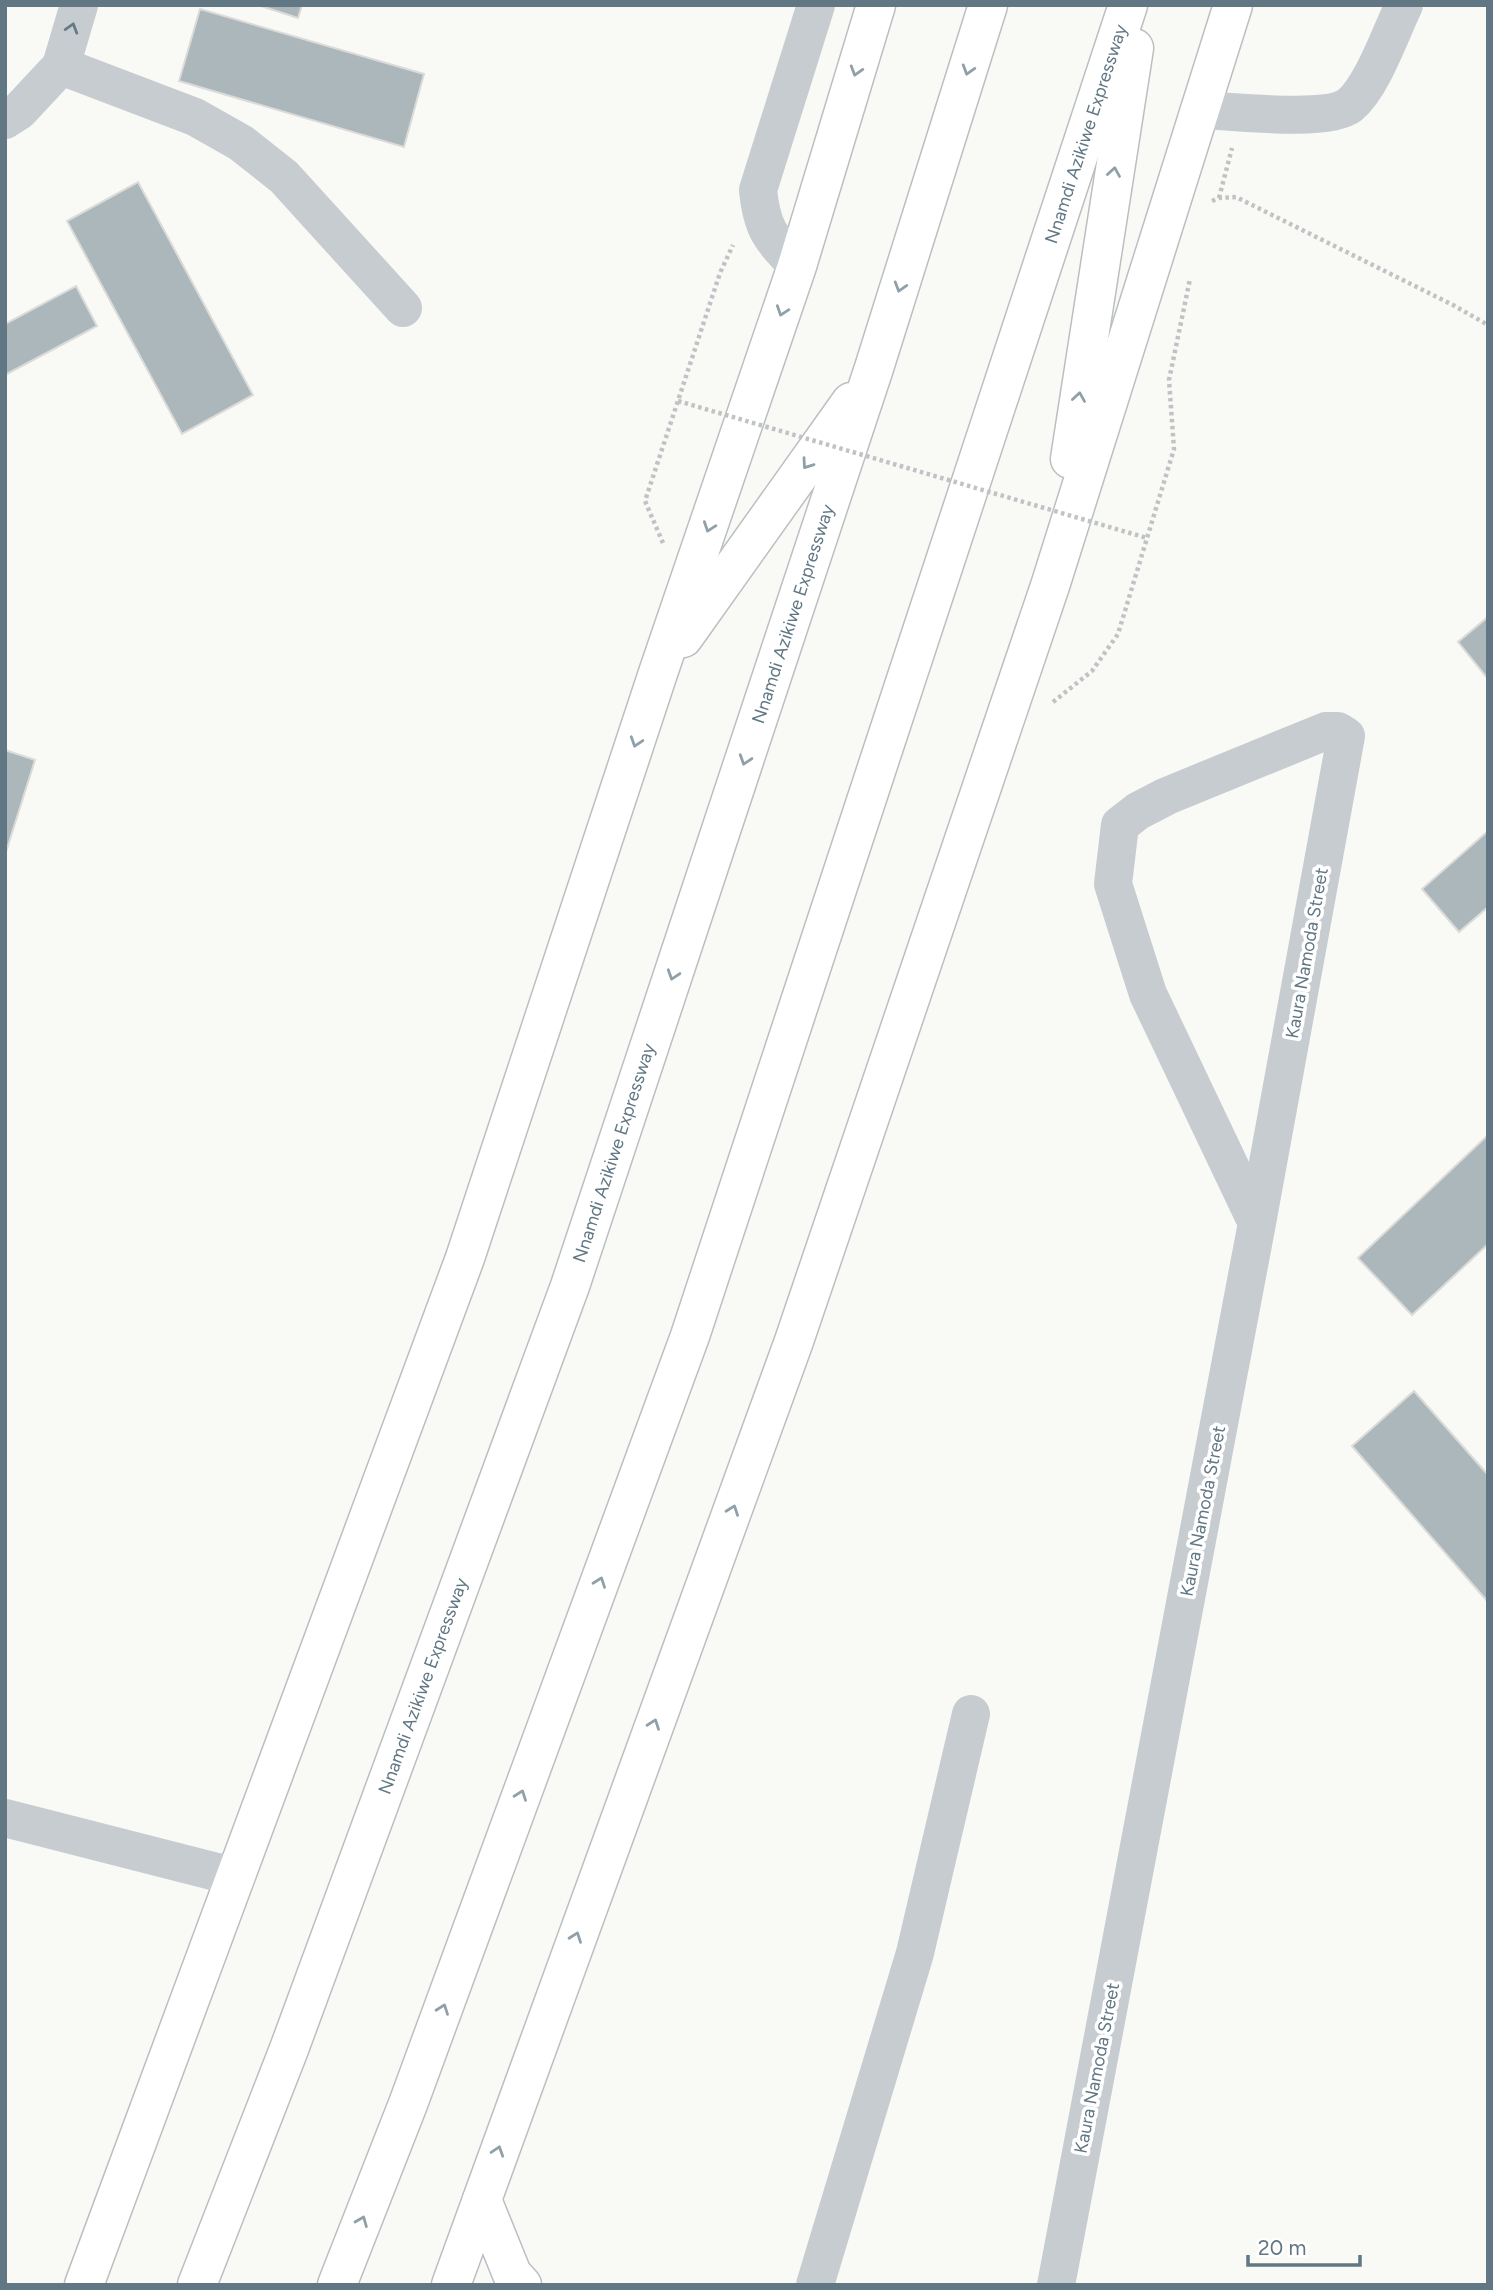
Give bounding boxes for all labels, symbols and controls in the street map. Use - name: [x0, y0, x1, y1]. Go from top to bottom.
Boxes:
- street label: Nnamdi Azikiwe Expressway: [1040, 21, 1132, 246]
- one-way arrow: [63, 22, 78, 34]
- one-way arrow: [849, 64, 864, 76]
- one-way arrow: [962, 64, 976, 76]
- one-way arrow: [1106, 167, 1121, 178]
- one-way arrow: [893, 281, 908, 293]
- one-way arrow: [775, 305, 790, 317]
- one-way arrow: [1071, 391, 1086, 403]
- one-way arrow: [802, 456, 815, 469]
- street label: Nnamdi Azikiwe Expressway: [747, 501, 839, 726]
- one-way arrow: [702, 520, 717, 532]
- one-way arrow: [629, 736, 644, 748]
- one-way arrow: [738, 753, 753, 765]
- street label: Kaura Namoda Street: [1281, 866, 1333, 1040]
- one-way arrow: [667, 969, 681, 981]
- street label: Nnamdi Azikiwe Expressway: [568, 1040, 660, 1265]
- street label: Kaura Namoda Street: [1176, 1424, 1230, 1598]
- one-way arrow: [724, 1505, 738, 1517]
- street label: Nnamdi Azikiwe Expressway: [374, 1574, 473, 1797]
- one-way arrow: [591, 1576, 605, 1588]
- one-way arrow: [646, 1718, 660, 1730]
- one-way arrow: [513, 1790, 527, 1802]
- one-way arrow: [568, 1932, 582, 1944]
- street label: Kaura Namoda Street: [1070, 1981, 1124, 2155]
- one-way arrow: [435, 2003, 449, 2015]
- one-way arrow: [490, 2146, 505, 2158]
- one-way arrow: [353, 2216, 367, 2228]
- scale bar: [1248, 2224, 1360, 2268]
- text: 20 m: [1258, 2235, 1306, 2260]

